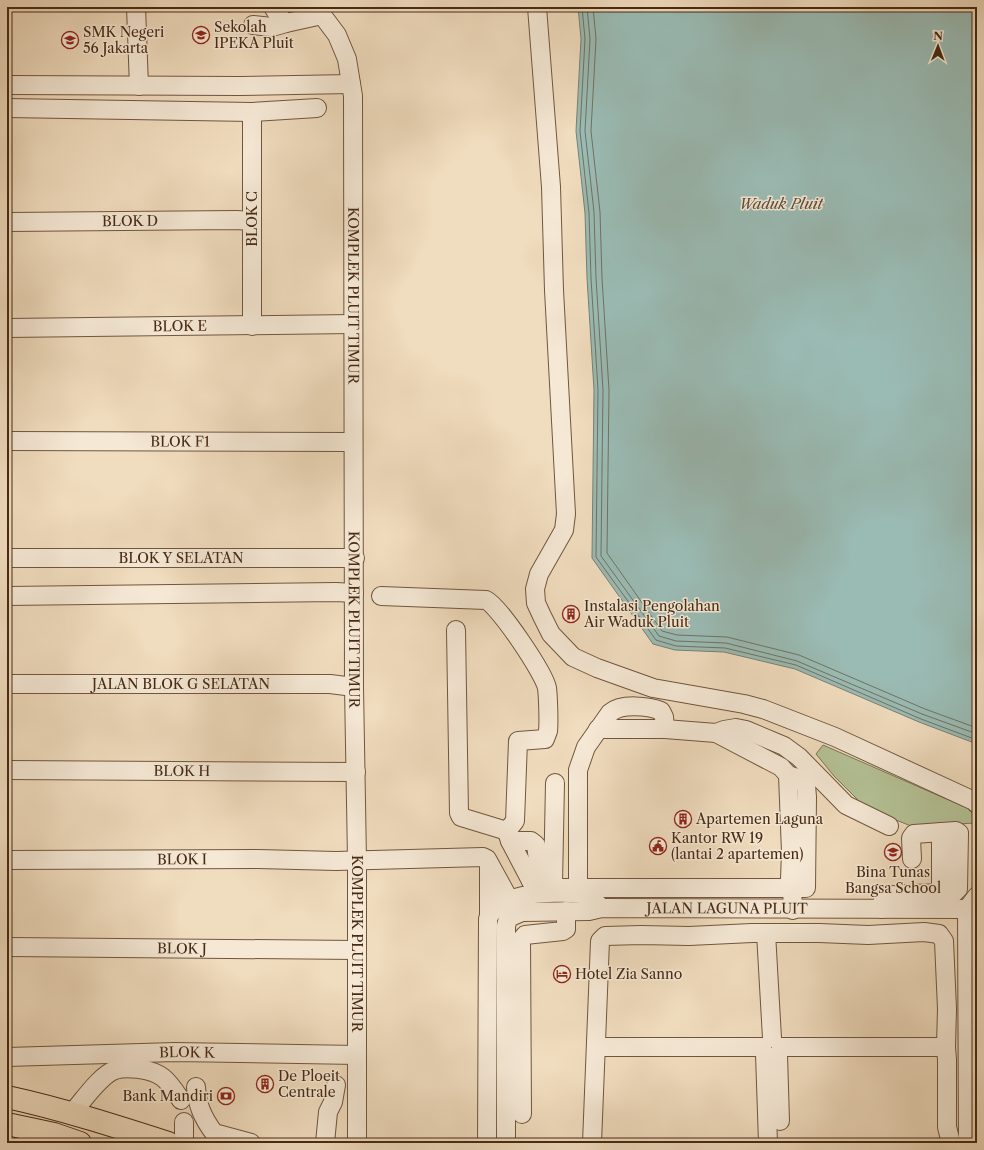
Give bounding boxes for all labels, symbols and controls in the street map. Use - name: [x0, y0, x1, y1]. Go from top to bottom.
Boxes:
- place label: Sekolah IPEKA Pluit: [214, 18, 294, 52]
- place label: SMK Negeri 56 Jakarta: [83, 23, 164, 57]
- school or university icon: Sekolah IPEKA Pluit: [191, 25, 211, 45]
- north arrow: [918, 26, 958, 66]
- text: N: [933, 29, 944, 43]
- school or university icon: SMK Negeri 56 Jakarta: [60, 30, 80, 50]
- street label: BLOK C: [243, 191, 261, 247]
- water label: Waduk Pluit: [739, 194, 824, 213]
- street label: KOMPLEK PLUIT TIMUR: [344, 207, 362, 385]
- street label: BLOK D: [102, 212, 158, 230]
- street label: BLOK E: [153, 317, 207, 335]
- street label: BLOK F1: [150, 432, 210, 451]
- street label: KOMPLEK PLUIT TIMUR: [345, 531, 363, 709]
- street label: BLOK Y SELATAN: [118, 549, 244, 567]
- place label: Instalasi Pengolahan Air Waduk Pluit: [583, 597, 720, 631]
- building icon: Instalasi Pengolahan Air Waduk Pluit: [561, 604, 581, 624]
- street label: JALAN BLOK G SELATAN: [90, 675, 270, 693]
- street label: BLOK H: [154, 762, 210, 780]
- building icon: Apartemen Laguna: [673, 809, 693, 829]
- place label: Apartemen Laguna: [695, 810, 824, 828]
- place label: Kantor RW 19 (lantai 2 apartemen): [671, 829, 803, 863]
- public building icon: Kantor RW 19 (lantai 2 apartemen): [648, 836, 668, 856]
- school or university icon: Bina Tunas Bangsa School: [883, 842, 903, 862]
- street label: BLOK I: [157, 850, 207, 868]
- street label: KOMPLEK PLUIT TIMUR: [348, 855, 366, 1033]
- place label: Bina Tunas Bangsa School: [845, 863, 941, 897]
- street label: JALAN LAGUNA PLUIT: [644, 899, 808, 918]
- street label: BLOK J: [157, 939, 207, 958]
- hotel icon: Hotel Zia Sanno: [552, 964, 572, 984]
- place label: Hotel Zia Sanno: [575, 965, 682, 983]
- street label: BLOK K: [159, 1043, 216, 1062]
- place label: De Ploeit Centrale: [278, 1067, 340, 1101]
- building icon: De Ploeit Centrale: [255, 1074, 275, 1094]
- bank icon: Bank Mandiri: [216, 1086, 236, 1106]
- place label: Bank Mandiri: [122, 1087, 213, 1105]

